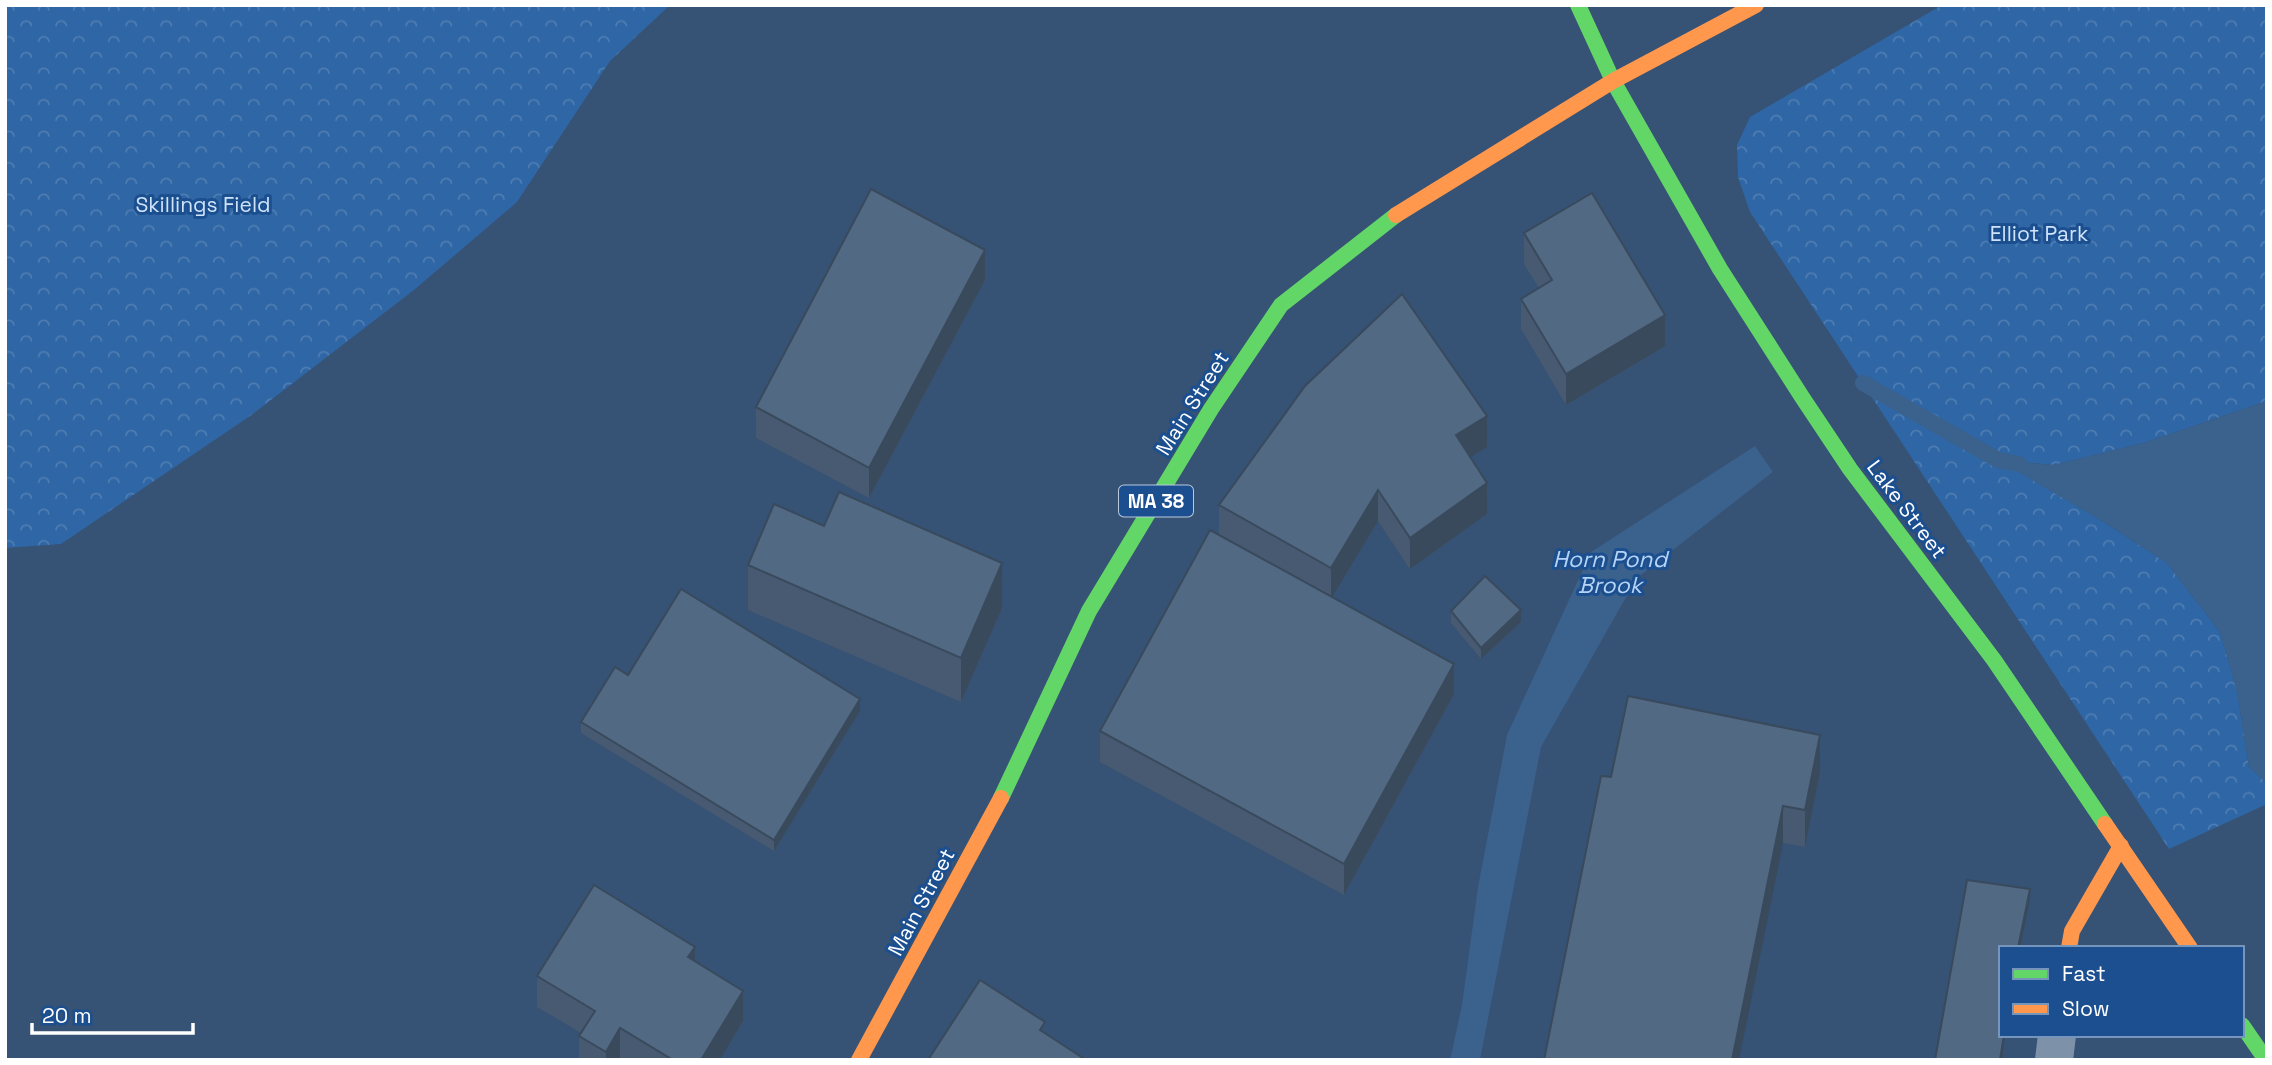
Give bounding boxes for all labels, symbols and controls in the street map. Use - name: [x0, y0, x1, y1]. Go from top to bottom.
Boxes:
- park label: Skillings Field: [135, 191, 271, 218]
- park label: Elliot Park: [1990, 220, 2088, 247]
- street label: Main Street: [1149, 346, 1235, 460]
- street label: Lake Street: [1861, 454, 1953, 564]
- road number: MA 38: [1119, 486, 1193, 516]
- water label: Horn Pond Brook: [1553, 544, 1669, 600]
- street label: Main Street: [881, 844, 961, 960]
- legend: [1999, 946, 2244, 1037]
- text: Fast: [2062, 960, 2106, 987]
- scale bar: [32, 992, 192, 1036]
- text: Slow: [2062, 995, 2110, 1022]
- text: 20 m: [42, 1002, 92, 1029]

